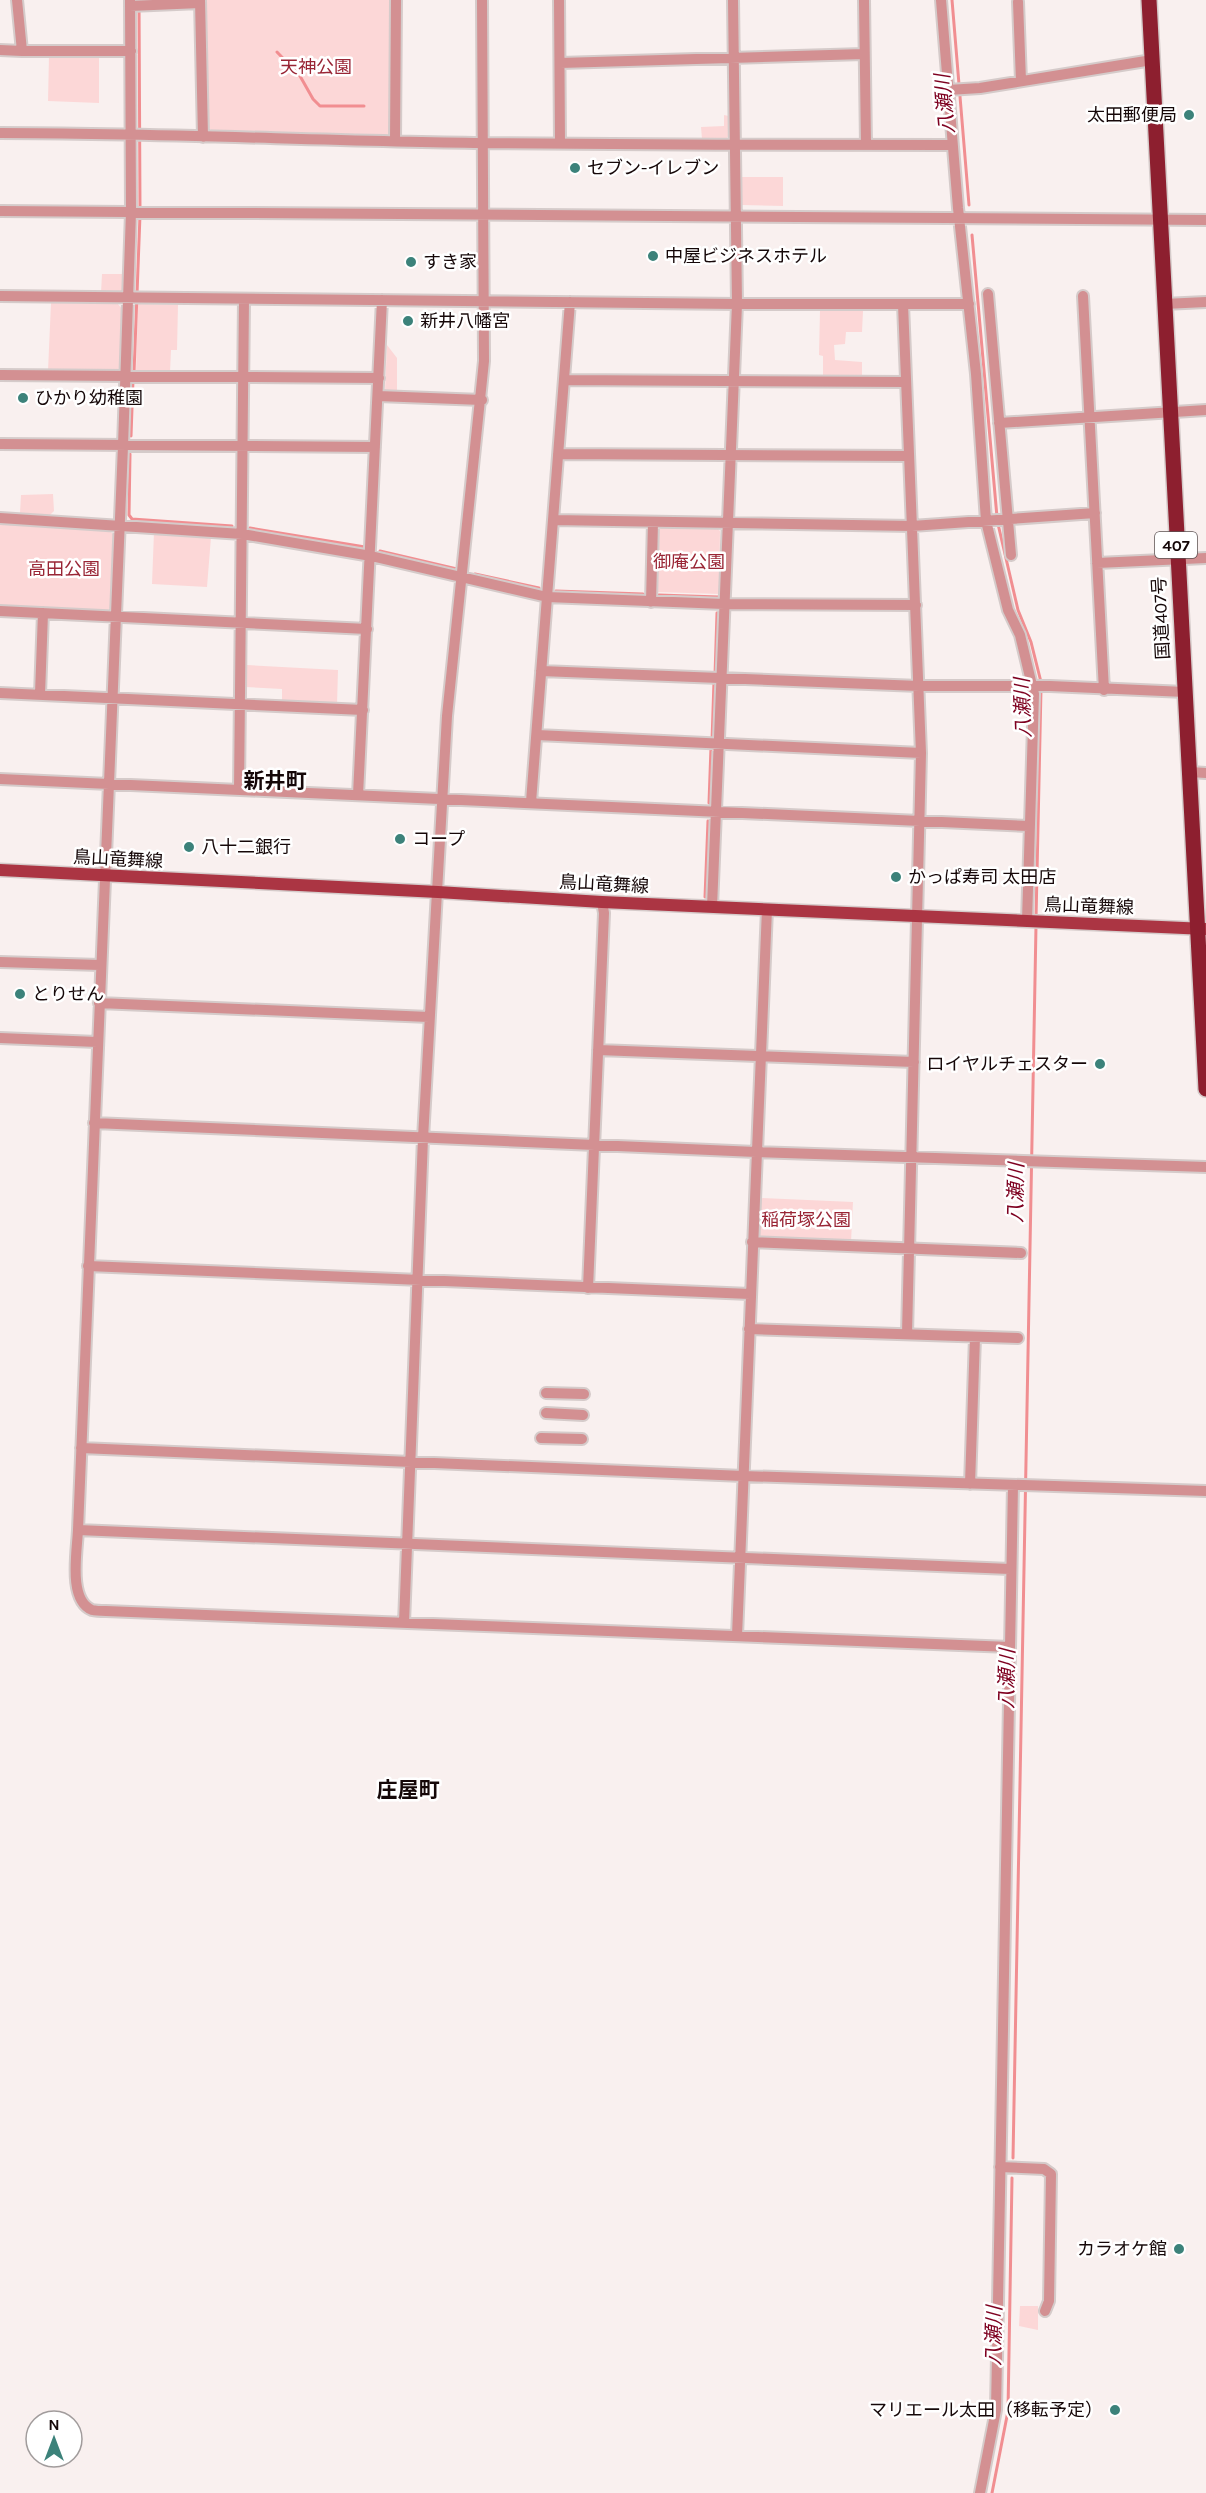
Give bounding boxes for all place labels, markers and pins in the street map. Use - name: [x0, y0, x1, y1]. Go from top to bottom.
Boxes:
- place label: 太田郵便局: [1087, 104, 1177, 126]
- marker: 太田郵便局: [1182, 108, 1196, 122]
- place label: セブン-イレブン: [587, 157, 719, 179]
- marker: セブン-イレブン: [568, 161, 582, 175]
- place label: 中屋ビジネスホテル: [665, 245, 827, 267]
- marker: 中屋ビジネスホテル: [646, 249, 660, 263]
- place label: すき家: [423, 251, 477, 273]
- marker: すき家: [404, 255, 418, 269]
- place label: 新井八幡宮: [420, 310, 510, 332]
- marker: 新井八幡宮: [401, 314, 415, 328]
- place label: ひかり幼稚園: [35, 387, 143, 409]
- marker: ひかり幼稚園: [16, 391, 30, 405]
- place label: コープ: [412, 828, 465, 850]
- marker: コープ: [393, 832, 407, 846]
- place label: 八十二銀行: [201, 836, 291, 858]
- marker: 八十二銀行: [182, 840, 196, 854]
- place label: かっぱ寿司 太田店: [908, 866, 1056, 888]
- marker: かっぱ寿司 太田店: [889, 870, 903, 884]
- place label: とりせん: [32, 983, 104, 1005]
- marker: とりせん: [13, 987, 27, 1001]
- place label: ロイヤルチェスター: [927, 1053, 1088, 1075]
- marker: ロイヤルチェスター: [1093, 1057, 1107, 1071]
- place label: カラオケ館: [1077, 2238, 1167, 2260]
- marker: カラオケ館: [1172, 2242, 1186, 2256]
- place label: マリエール太田（移転予定）: [869, 2399, 1103, 2421]
- marker: マリエール太田（移転予定）: [1108, 2403, 1122, 2417]

